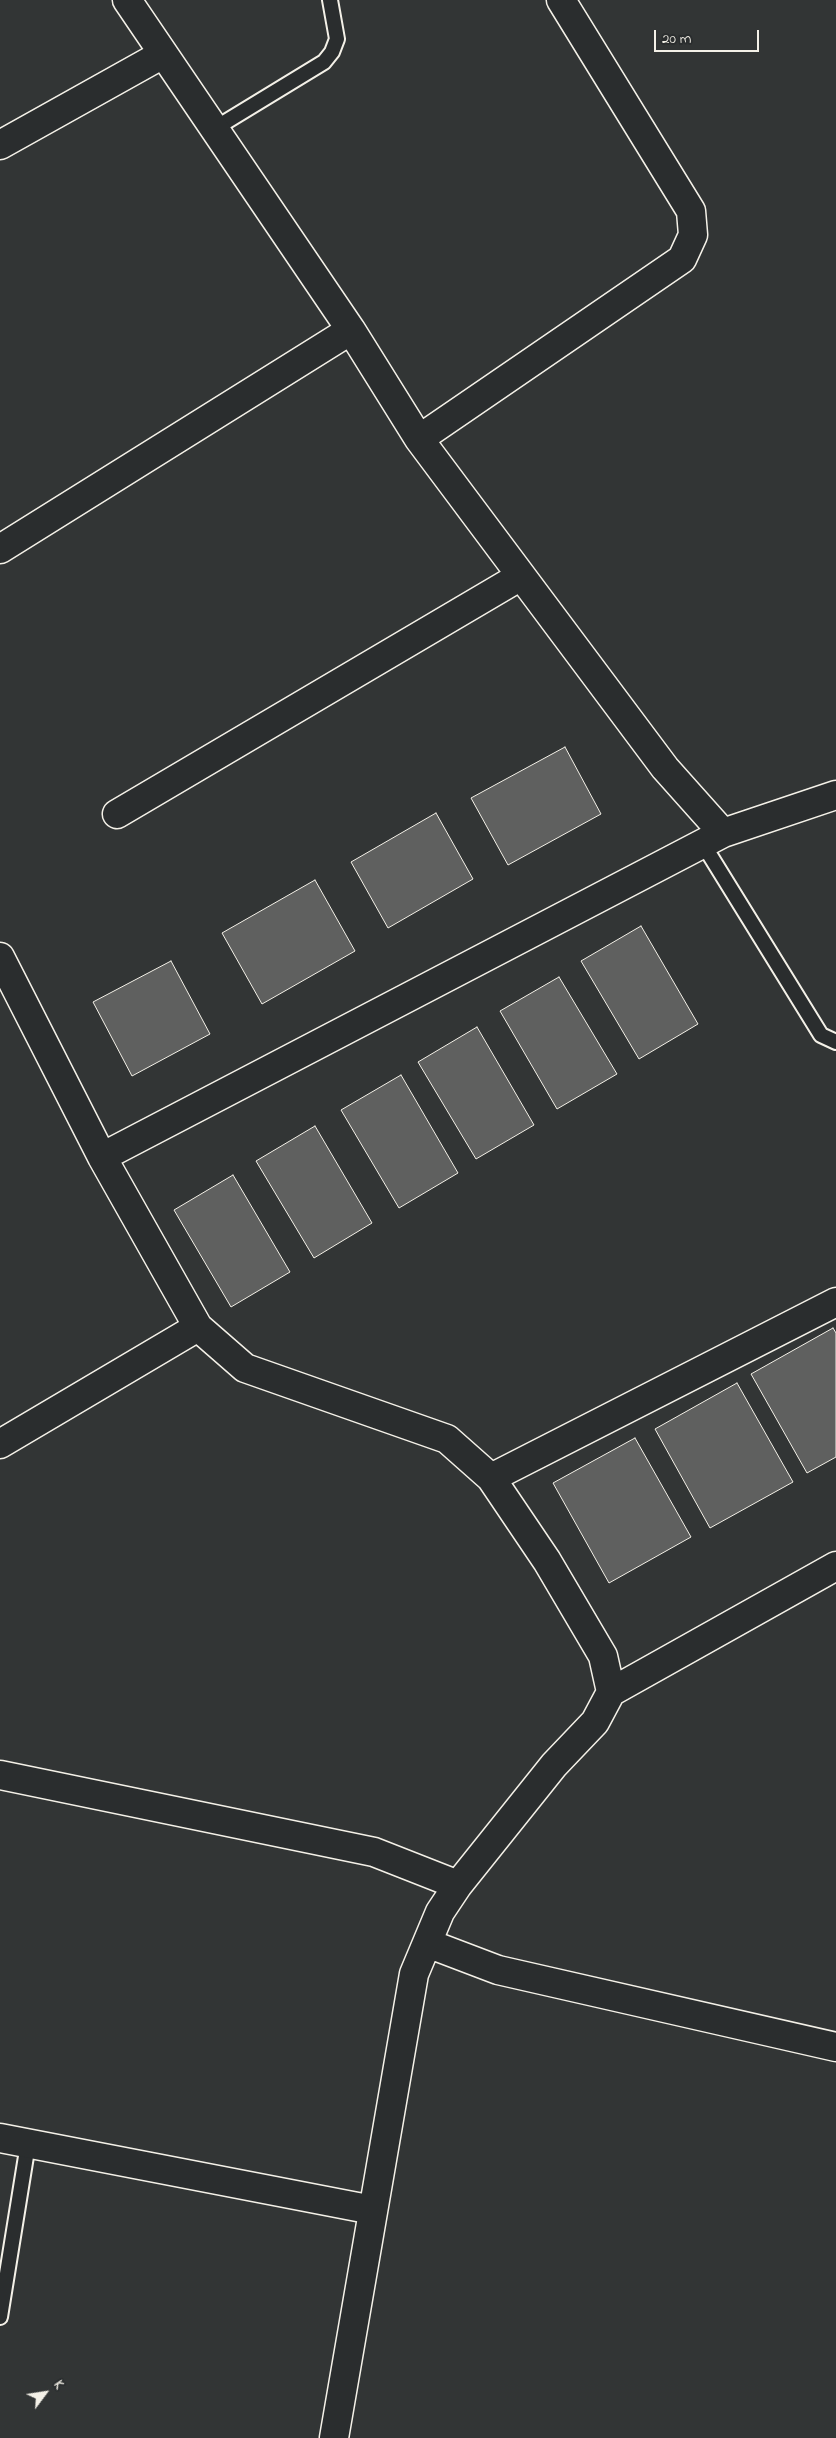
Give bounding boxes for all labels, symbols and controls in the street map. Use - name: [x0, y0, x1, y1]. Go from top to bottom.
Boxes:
- scale bar: [656, 20, 761, 52]
- text: 20 m: [662, 28, 691, 50]
- north arrow: [20, 2368, 70, 2418]
- text: K: [48, 2377, 69, 2393]

